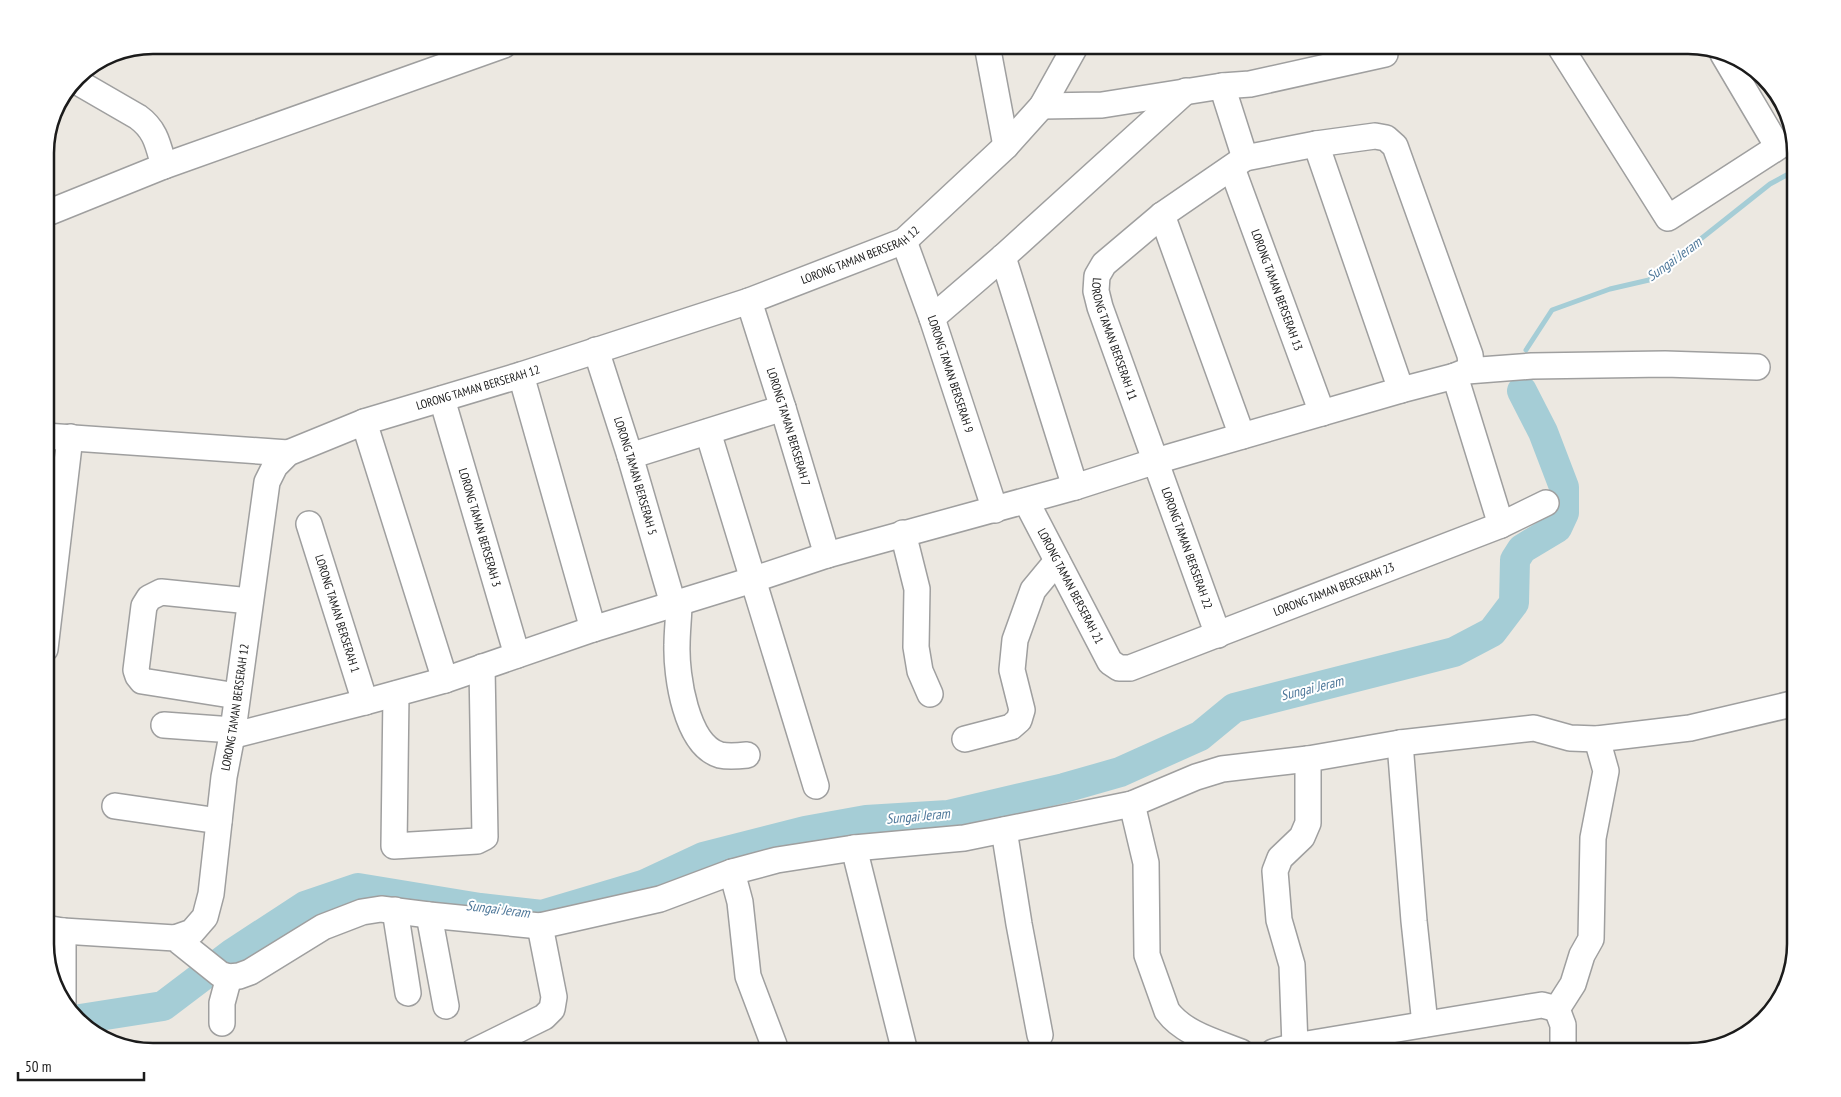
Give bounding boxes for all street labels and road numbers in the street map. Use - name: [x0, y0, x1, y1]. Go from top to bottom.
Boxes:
- street label: LORONG TAMAN BERSERAH 12: [799, 223, 922, 287]
- street label: LORONG TAMAN BERSERAH 13: [1248, 227, 1306, 353]
- street label: LORONG TAMAN BERSERAH 11: [1089, 277, 1141, 402]
- street label: LORONG TAMAN BERSERAH 9: [925, 313, 977, 435]
- street label: LORONG TAMAN BERSERAH 12: [414, 361, 542, 413]
- street label: LORONG TAMAN BERSERAH 7: [764, 366, 814, 488]
- street label: LORONG TAMAN BERSERAH 5: [611, 415, 661, 537]
- street label: LORONG TAMAN BERSERAH 3: [456, 466, 505, 588]
- street label: LORONG TAMAN BERSERAH 22: [1159, 485, 1216, 611]
- street label: LORONG TAMAN BERSERAH 21: [1035, 526, 1107, 646]
- street label: LORONG TAMAN BERSERAH 1: [312, 553, 363, 674]
- street label: LORONG TAMAN BERSERAH 23: [1271, 559, 1396, 619]
- street label: LORONG TAMAN BERSERAH 12: [217, 643, 252, 772]

